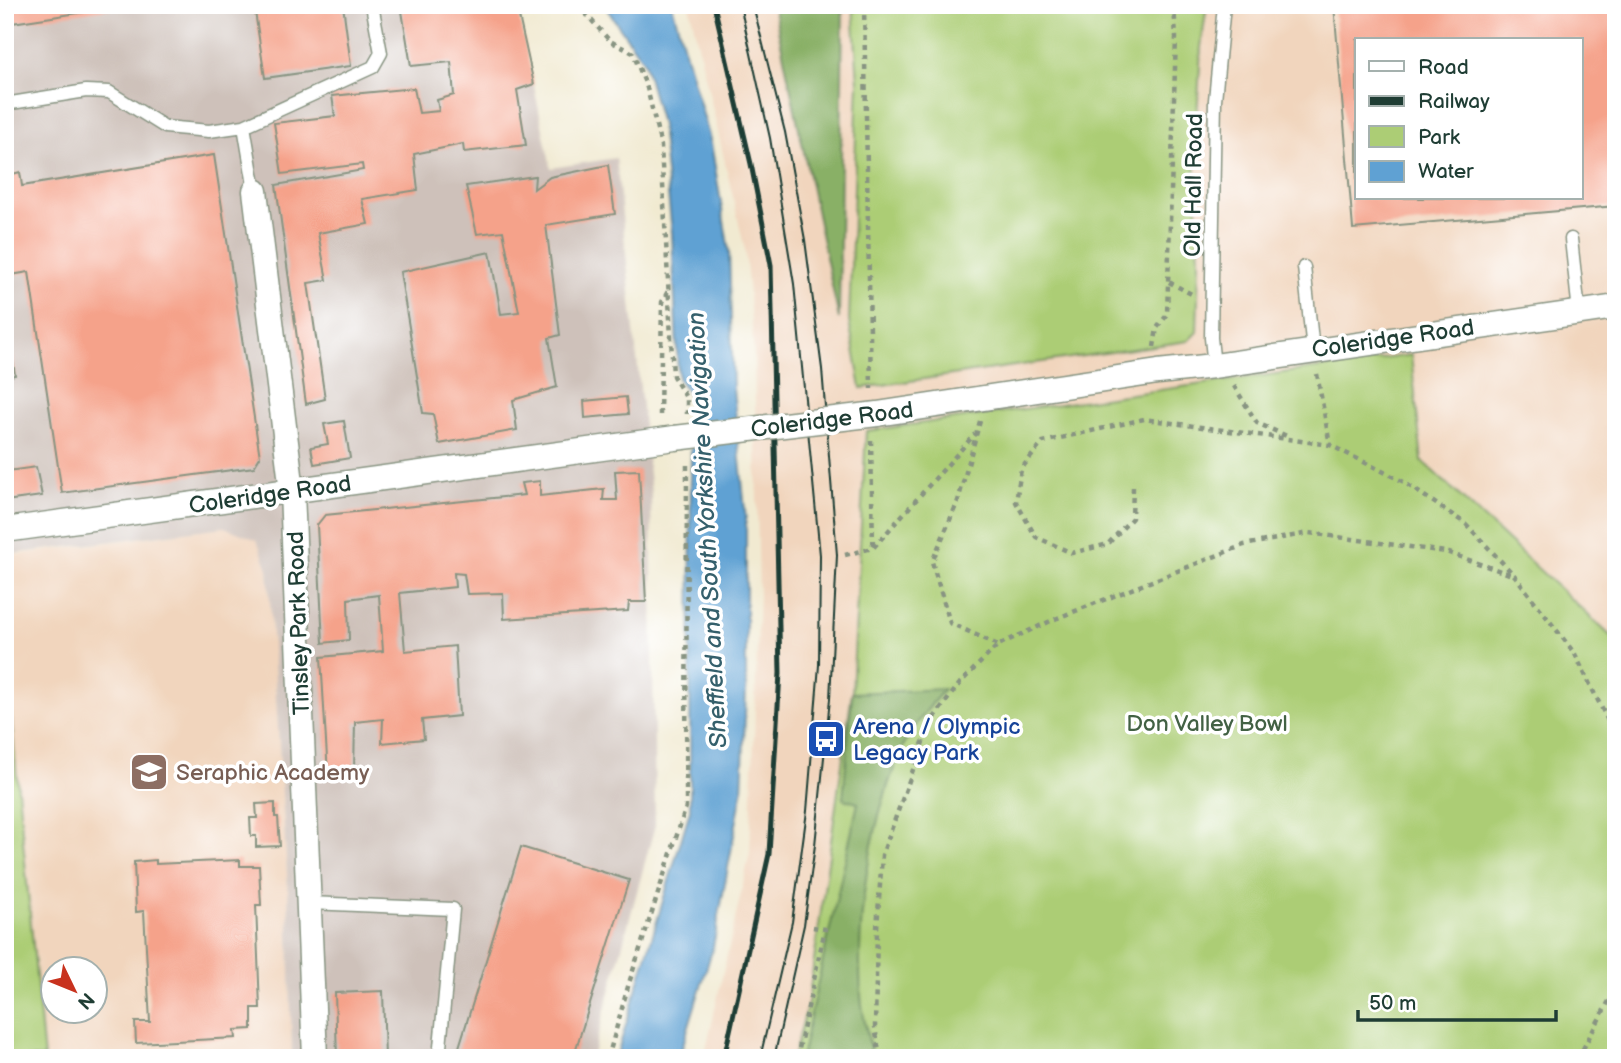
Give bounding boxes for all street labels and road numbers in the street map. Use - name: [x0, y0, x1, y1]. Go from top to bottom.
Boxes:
- street label: Old Hall Road: [1179, 113, 1209, 257]
- street label: Coleridge Road: [1310, 314, 1476, 364]
- street label: Coleridge Road: [749, 396, 915, 444]
- street label: Coleridge Road: [187, 470, 353, 520]
- street label: Tinsley Park Road: [282, 530, 316, 715]

